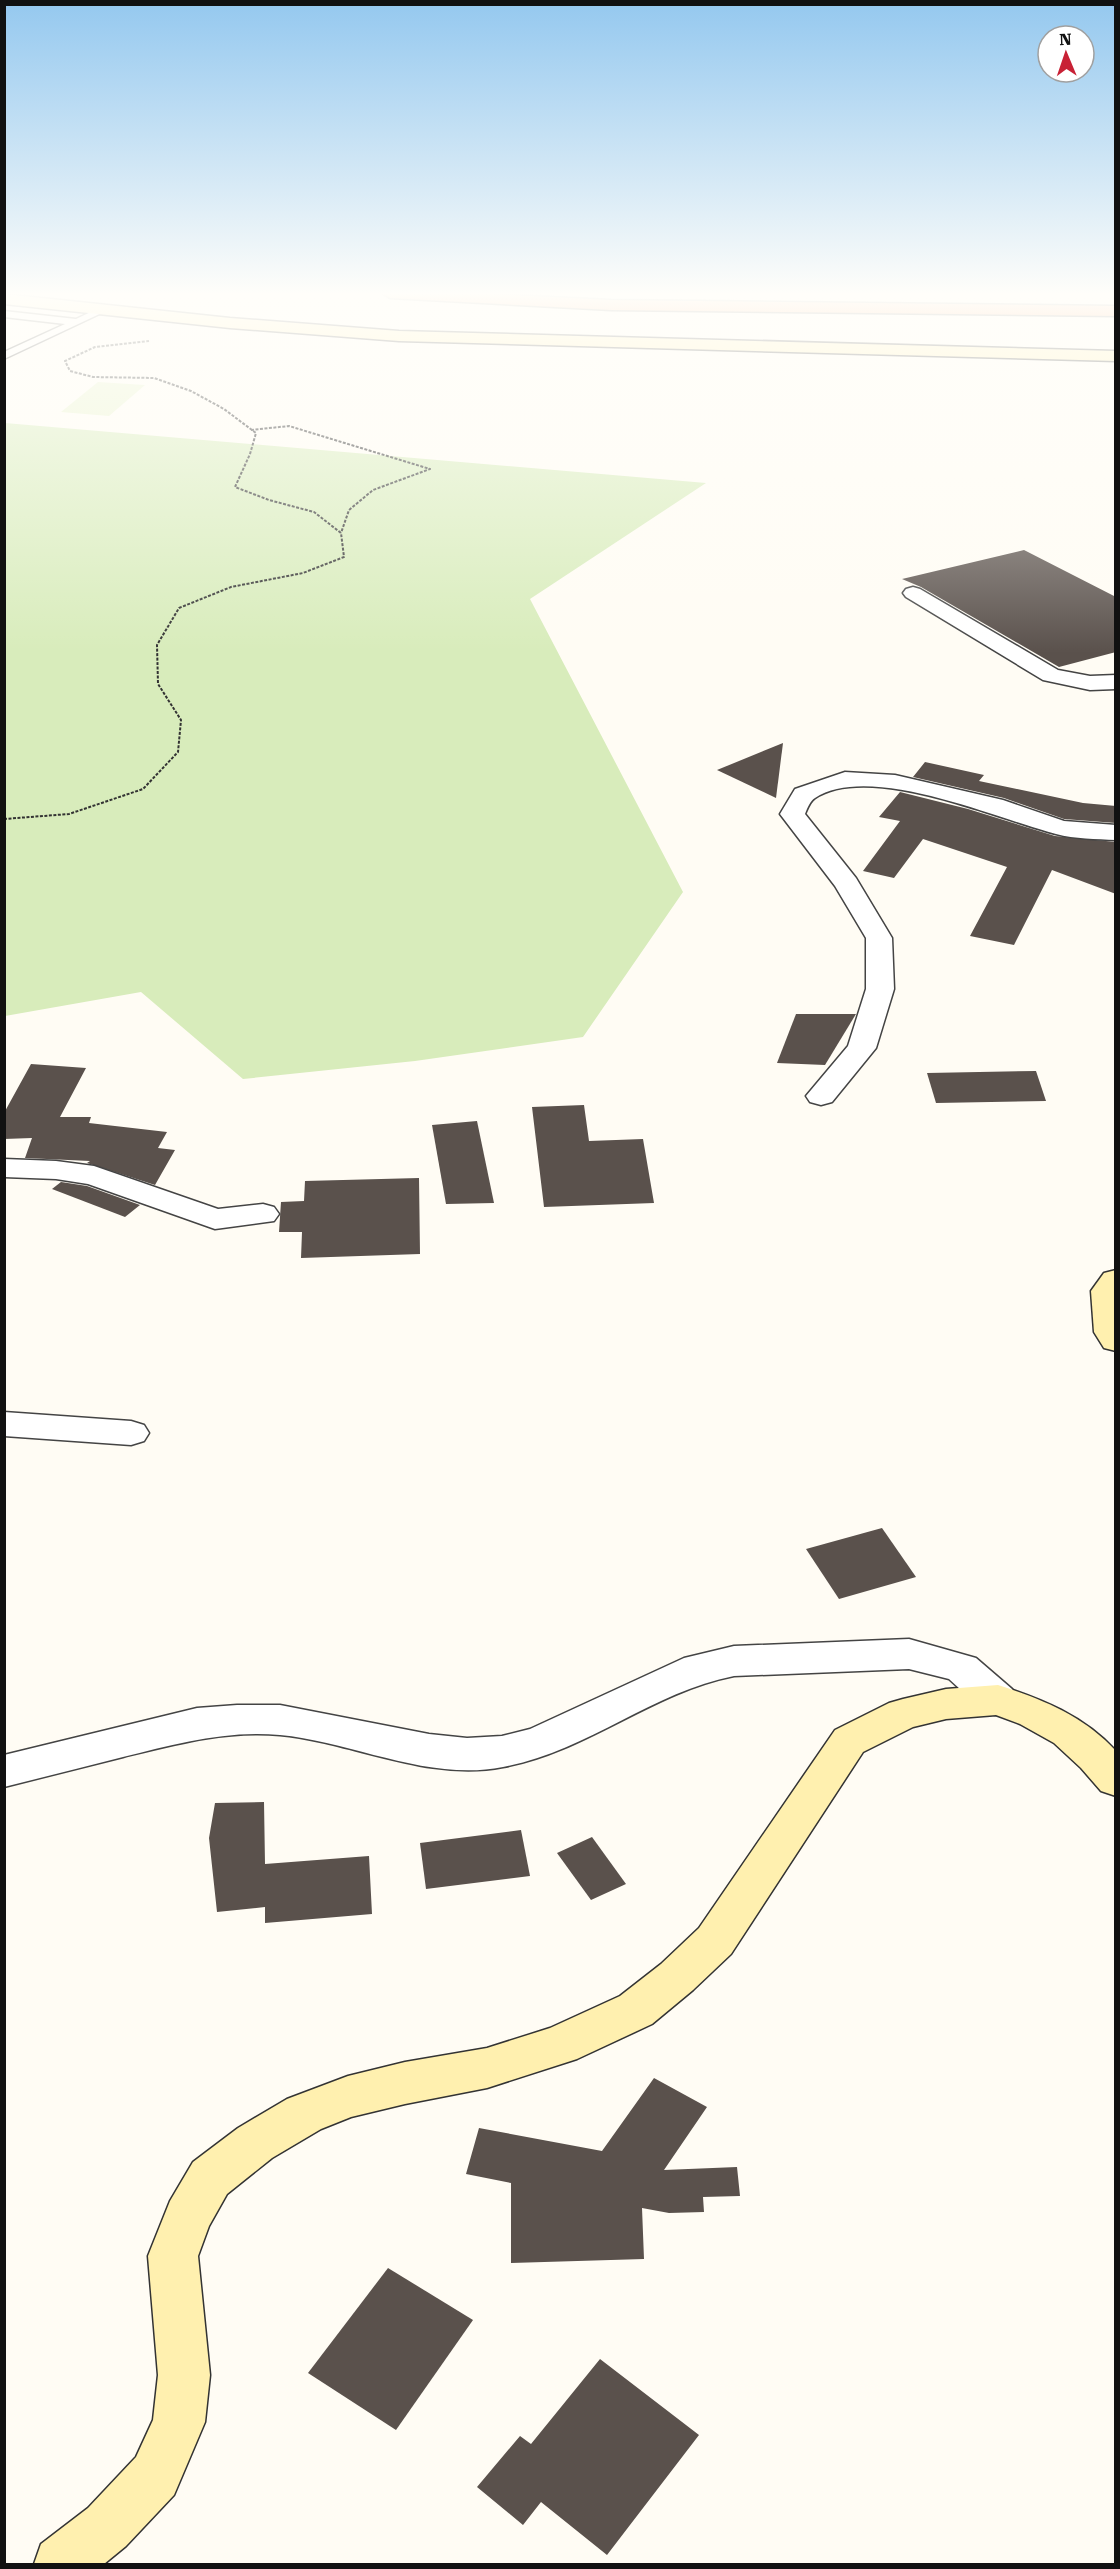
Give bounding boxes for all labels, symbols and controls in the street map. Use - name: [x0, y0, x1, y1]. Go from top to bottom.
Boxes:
- north arrow: [1036, 24, 1096, 84]
- text: N: [1059, 30, 1072, 49]

